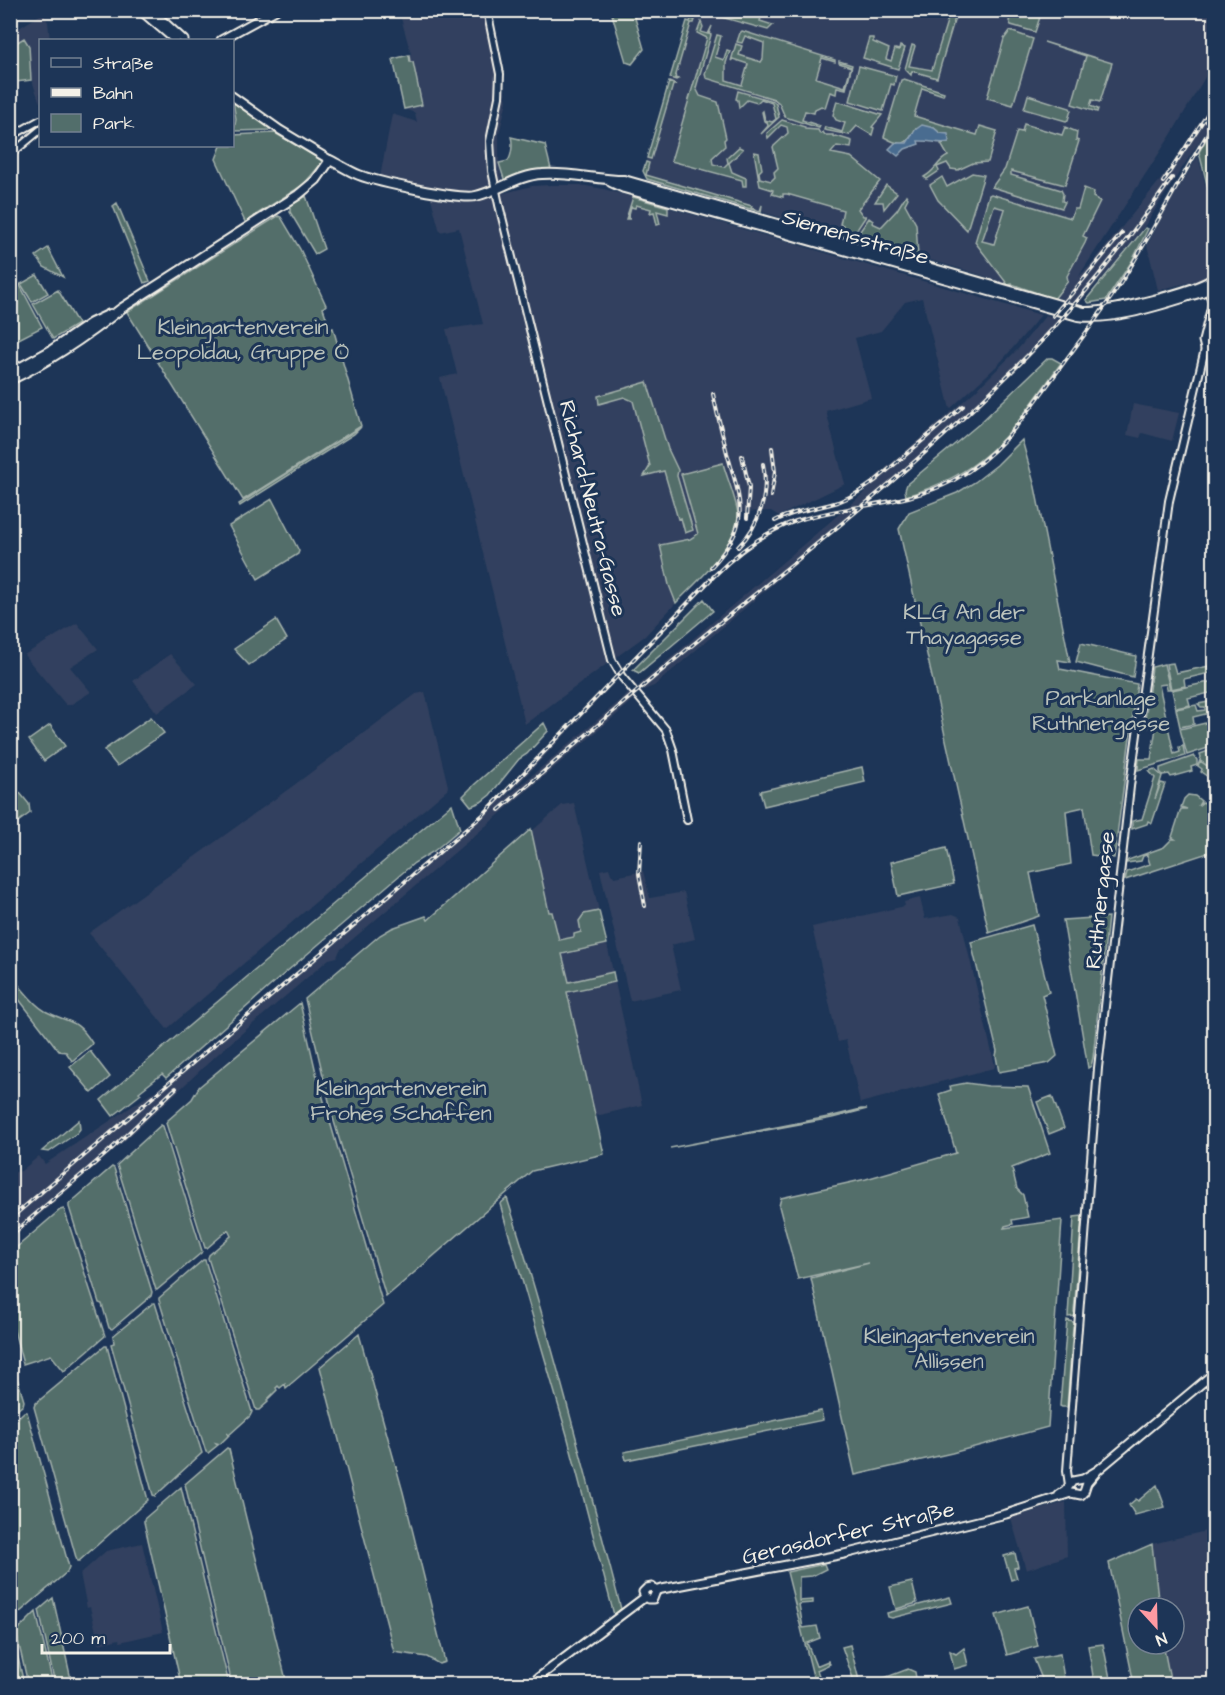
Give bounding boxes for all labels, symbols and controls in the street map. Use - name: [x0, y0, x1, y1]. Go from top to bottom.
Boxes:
- legend: [39, 39, 234, 147]
- text: Straße: [93, 51, 154, 76]
- text: Bahn: [93, 81, 133, 106]
- text: Park: [93, 111, 135, 136]
- street label: Siemensstraße: [779, 202, 933, 273]
- park label: Kleingartenverein Leopoldau, Gruppe Ö: [137, 312, 349, 368]
- street label: Richard-Neutra-Gasse: [551, 397, 634, 620]
- park label: KLG An der Thayagasse: [903, 597, 1025, 654]
- park label: Parkanlage Ruthnergasse: [1032, 683, 1170, 740]
- street label: Ruthnergasse: [1078, 830, 1124, 971]
- park label: Kleingartenverein Frohes Schaffen: [310, 1073, 492, 1129]
- park label: Kleingartenverein Allissen: [863, 1321, 1035, 1377]
- street label: Gerasdorfer Straße: [739, 1494, 958, 1573]
- north arrow: [1126, 1596, 1186, 1656]
- scale bar: [42, 1617, 170, 1655]
- text: 200 m: [51, 1626, 105, 1651]
- text: N: [1152, 1627, 1170, 1651]

